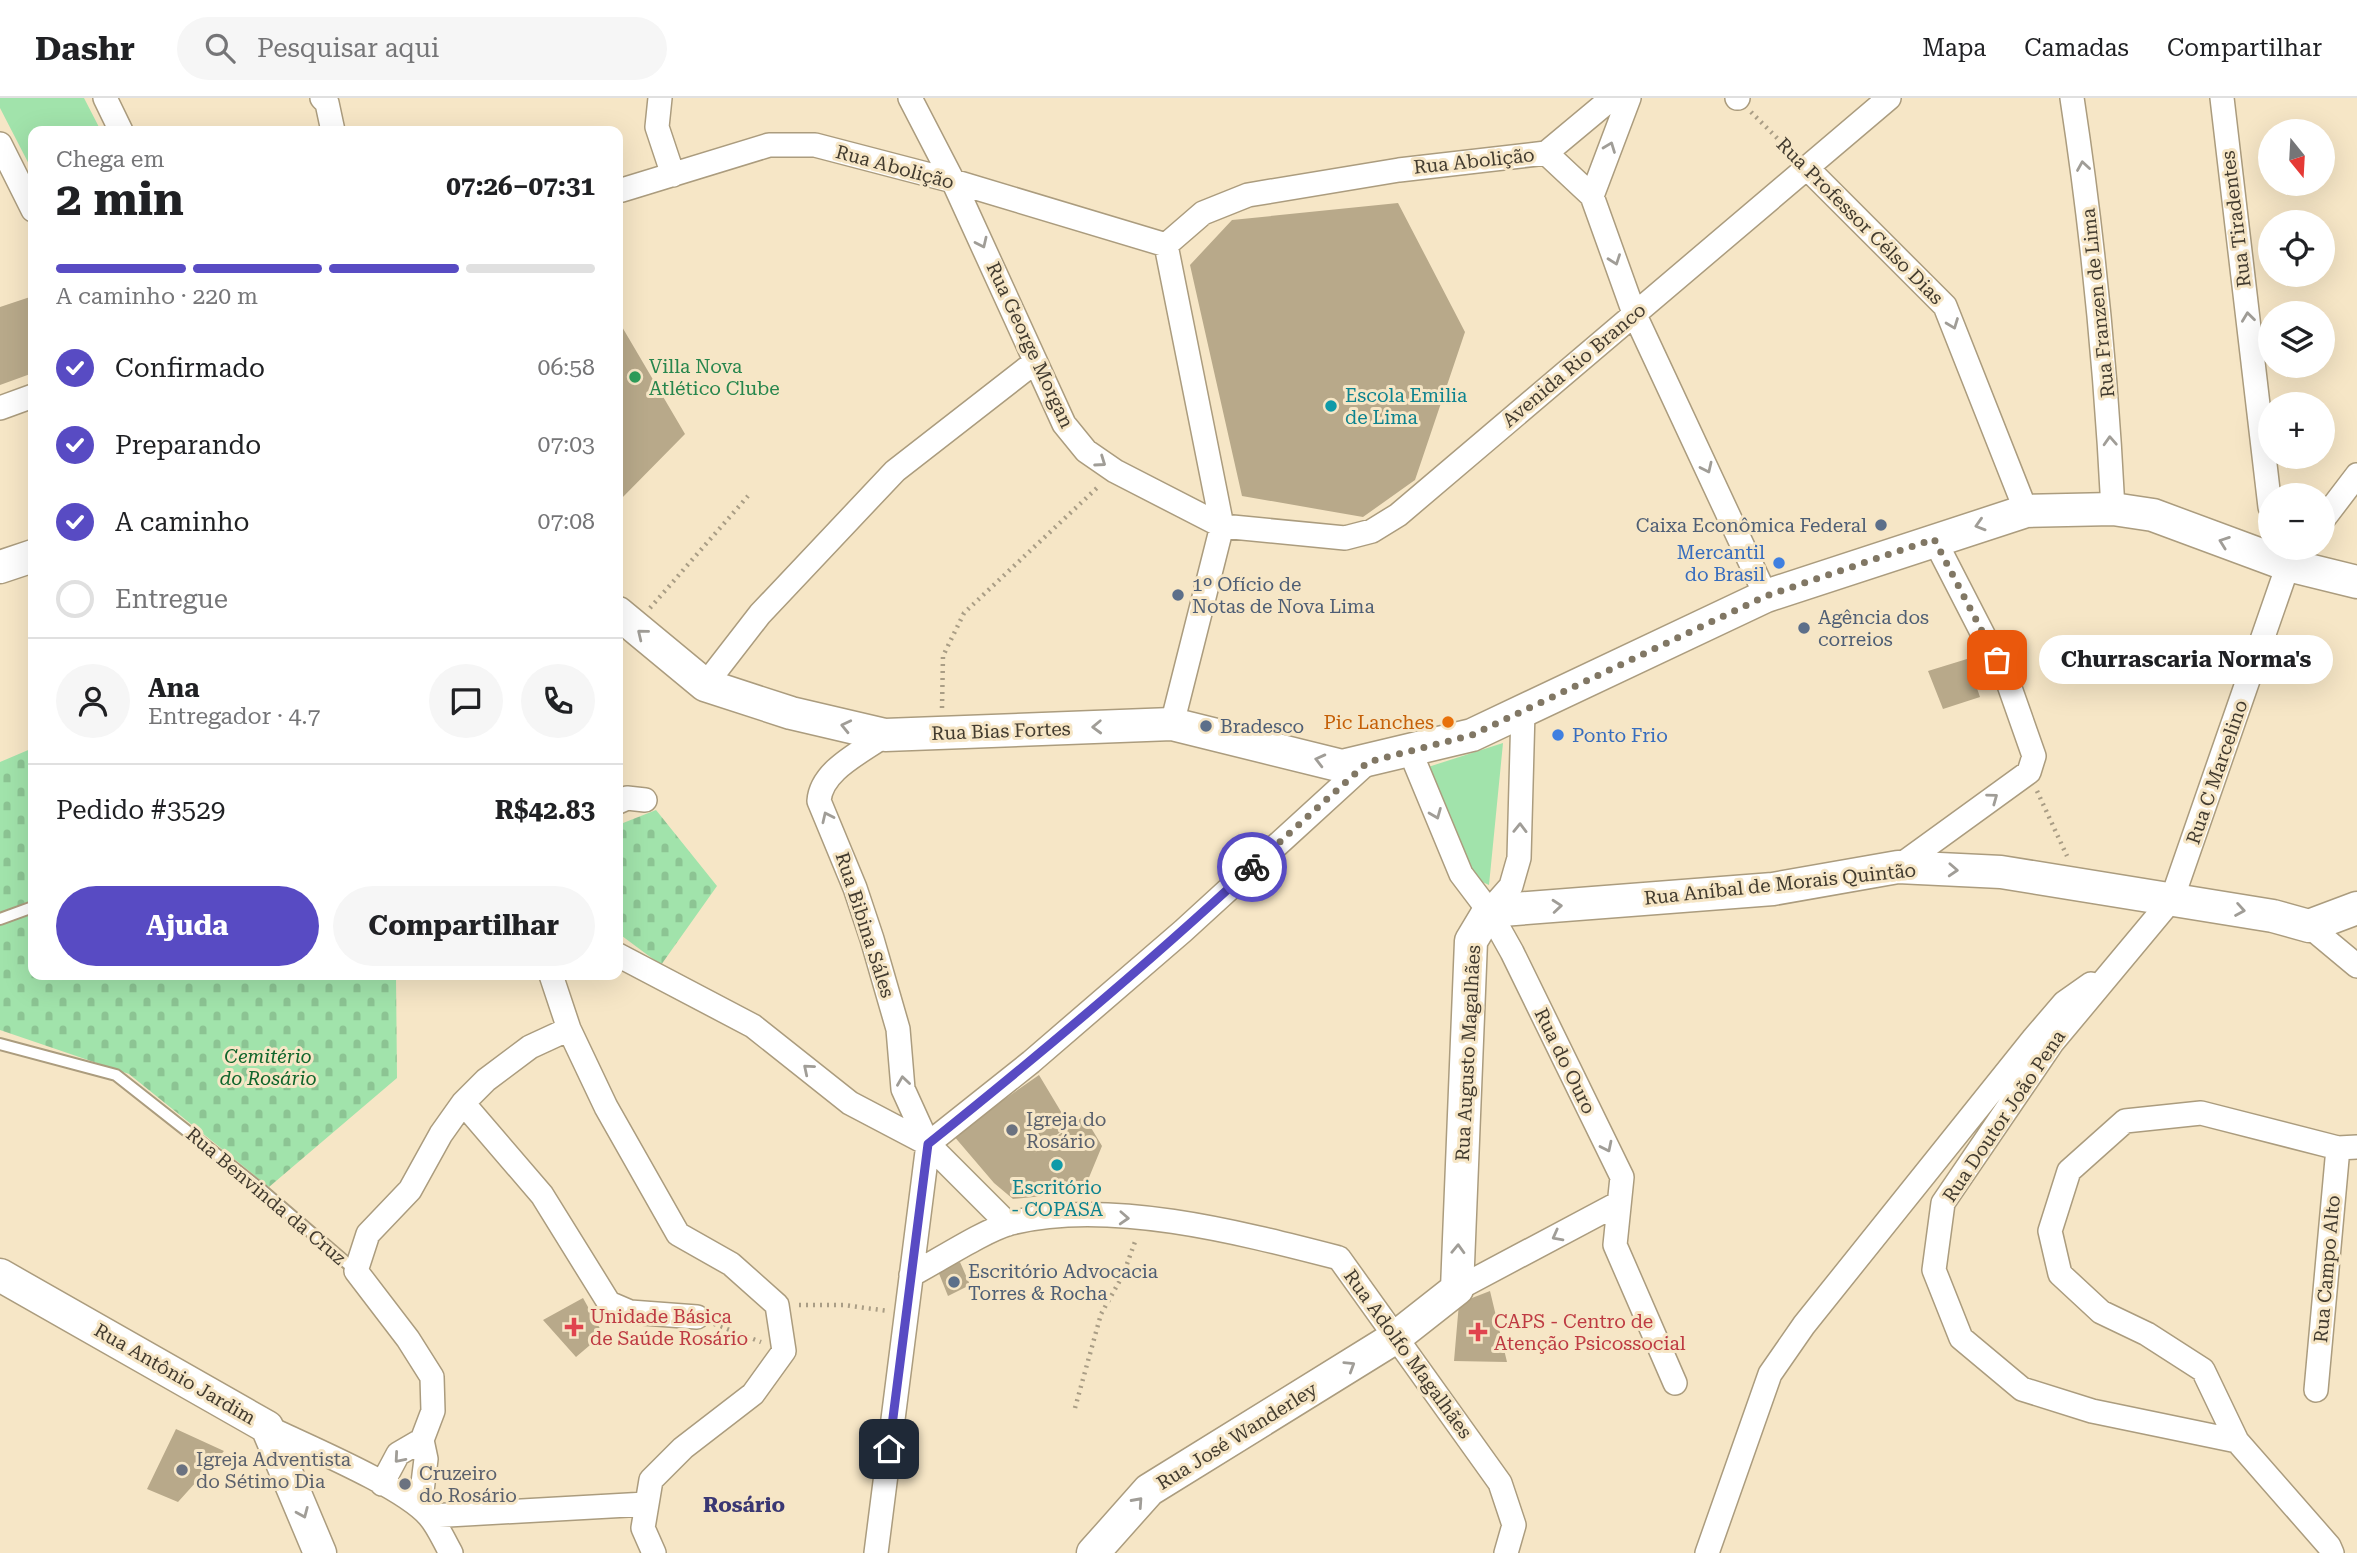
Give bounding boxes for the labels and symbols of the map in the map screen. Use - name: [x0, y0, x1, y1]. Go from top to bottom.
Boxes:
- north arrow: [2258, 119, 2334, 196]
- street label: Rua Professor Célso Dias: [1772, 133, 1948, 309]
- street label: Rua Abolição: [833, 140, 957, 194]
- one-way arrow: [1602, 142, 1616, 154]
- street label: Rua Abolição: [1412, 143, 1536, 179]
- street label: Rua Tiradentes: [2216, 149, 2256, 289]
- one-way arrow: [2076, 160, 2091, 171]
- street label: Rua Franzen de Lima: [2077, 206, 2119, 399]
- one-way arrow: [974, 236, 988, 248]
- one-way arrow: [1607, 254, 1621, 266]
- street label: Rua George Morgan: [981, 258, 1079, 432]
- street label: Avenida Rio Branco: [1498, 298, 1650, 432]
- one-way arrow: [2240, 311, 2255, 323]
- one-way arrow: [1944, 318, 1958, 330]
- place label: Villa Nova Atlético Clube: [649, 355, 780, 400]
- marker: Villa Nova Atlético Clube: [627, 369, 643, 385]
- place label: Escola Emilia de Lima: [1345, 384, 1468, 429]
- marker: Escola Emilia de Lima: [1323, 398, 1339, 414]
- one-way arrow: [2102, 435, 2117, 446]
- one-way arrow: [1093, 453, 1106, 466]
- one-way arrow: [1698, 461, 1712, 473]
- place label: Caixa Econômica Federal: [1636, 514, 1867, 537]
- one-way arrow: [1974, 516, 1986, 531]
- marker: Caixa Econômica Federal: [1873, 517, 1889, 533]
- one-way arrow: [2219, 536, 2231, 550]
- place label: Mercantil do Brasil: [1677, 541, 1765, 586]
- marker: Mercantil do Brasil: [1771, 555, 1787, 571]
- place label: 1º Ofício de Notas de Nova Lima: [1192, 573, 1375, 618]
- marker: 1º Ofício de Notas de Nova Lima: [1170, 587, 1186, 603]
- place label: Agência dos correios: [1818, 606, 1929, 651]
- marker: Agência dos correios: [1796, 620, 1812, 636]
- one-way arrow: [638, 630, 651, 642]
- pin: [1967, 630, 2027, 690]
- callout: Churrascaria Norma's: [2039, 636, 2333, 684]
- street label: Rua C Marcelino: [2182, 697, 2252, 847]
- place label: Pic Lanches: [1323, 711, 1434, 734]
- marker: Pic Lanches: [1440, 714, 1456, 730]
- place label: Bradesco: [1220, 715, 1304, 738]
- street label: Rua Bias Fortes: [931, 717, 1071, 745]
- marker: Bradesco: [1198, 718, 1214, 734]
- one-way arrow: [1091, 719, 1102, 734]
- one-way arrow: [840, 720, 852, 734]
- place label: Ponto Frio: [1572, 724, 1668, 747]
- marker: Ponto Frio: [1550, 727, 1566, 743]
- one-way arrow: [1314, 754, 1326, 768]
- one-way arrow: [1985, 794, 1998, 806]
- one-way arrow: [1428, 807, 1442, 820]
- one-way arrow: [821, 811, 835, 824]
- one-way arrow: [1512, 822, 1528, 833]
- courier: [1217, 832, 1287, 902]
- street label: Rua Bibina Sáles: [831, 849, 899, 1001]
- street label: Rua Aníbal de Morais Quintão: [1643, 858, 1917, 910]
- one-way arrow: [1948, 862, 1959, 877]
- one-way arrow: [1551, 899, 1562, 914]
- one-way arrow: [2234, 902, 2245, 917]
- street label: Rua Augusto Magalhães: [1451, 944, 1485, 1162]
- street label: Rua do Ouro: [1530, 1004, 1600, 1118]
- street label: Rua Doutor João Pena: [1938, 1025, 2071, 1206]
- park label: Cemitério do Rosário: [219, 1045, 317, 1090]
- one-way arrow: [804, 1065, 817, 1077]
- one-way arrow: [896, 1075, 911, 1087]
- place label: Igreja do Rosário: [1026, 1108, 1106, 1153]
- street label: Rua Benvinda da Cruz: [182, 1122, 351, 1270]
- marker: Igreja do Rosário: [1004, 1122, 1020, 1138]
- one-way arrow: [1599, 1140, 1613, 1152]
- marker: Escritório - COPASA: [1049, 1157, 1065, 1173]
- place label: Escritório - COPASA: [1011, 1176, 1104, 1221]
- street label: Rua Campo Alto: [2309, 1194, 2345, 1344]
- one-way arrow: [1119, 1210, 1130, 1225]
- one-way arrow: [1552, 1228, 1564, 1241]
- one-way arrow: [1451, 1243, 1466, 1254]
- place label: Escritório Advocacia Torres & Rocha: [968, 1260, 1159, 1305]
- street label: Rua Adolfo Magalhães: [1339, 1265, 1477, 1443]
- marker: Escritório Advocacia Torres & Rocha: [946, 1274, 962, 1290]
- place label: Unidade Básica de Saúde Rosário: [590, 1305, 748, 1350]
- place label: CAPS - Centro de Atenção Psicossocial: [1494, 1310, 1686, 1355]
- marker: Unidade Básica de Saúde Rosário: [564, 1317, 584, 1337]
- street label: Rua Antônio Jardim: [90, 1318, 260, 1430]
- marker: CAPS - Centro de Atenção Psicossocial: [1468, 1322, 1488, 1342]
- one-way arrow: [1342, 1361, 1355, 1374]
- street label: Rua José Wanderley: [1153, 1377, 1322, 1495]
- pin: [859, 1419, 919, 1479]
- place label: Igreja Adventista do Sétimo Dia: [196, 1448, 352, 1493]
- one-way arrow: [394, 1450, 407, 1463]
- marker: Igreja Adventista do Sétimo Dia: [174, 1462, 190, 1478]
- place label: Cruzeiro do Rosário: [419, 1462, 517, 1507]
- marker: Cruzeiro do Rosário: [397, 1476, 413, 1492]
- district label: Rosário: [703, 1493, 785, 1517]
- one-way arrow: [1130, 1497, 1143, 1510]
- one-way arrow: [295, 1505, 309, 1518]

